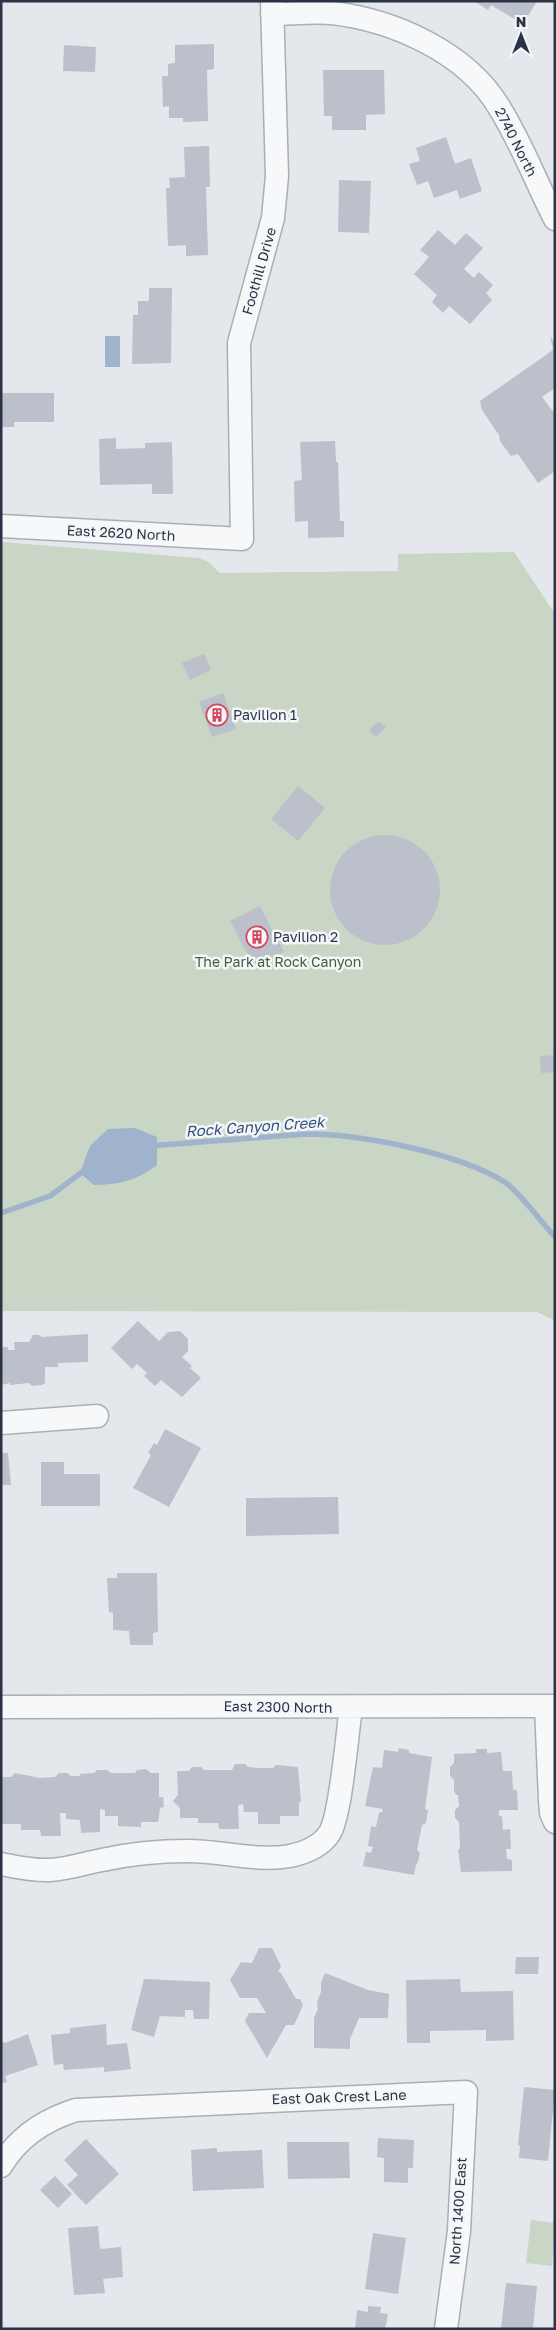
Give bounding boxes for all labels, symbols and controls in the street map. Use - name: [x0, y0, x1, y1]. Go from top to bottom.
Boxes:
- north arrow: [496, 10, 546, 60]
- text: N: [516, 13, 526, 30]
- street label: 2740 North: [492, 104, 541, 179]
- street label: Foothill Drive: [238, 225, 279, 317]
- street label: East 2620 North: [66, 521, 176, 544]
- building icon: Pavilion 1: [205, 703, 229, 727]
- place label: Pavilion 1: [233, 706, 297, 723]
- building icon: Pavilion 2: [245, 925, 269, 949]
- place label: Pavilion 2: [273, 928, 338, 945]
- park label: The Park at Rock Canyon: [195, 953, 361, 970]
- water label: Rock Canyon Creek: [185, 1112, 326, 1141]
- street label: East 2300 North: [223, 1697, 333, 1716]
- street label: East Oak Crest Lane: [271, 2086, 407, 2107]
- street label: North 1400 East: [445, 2156, 470, 2265]

